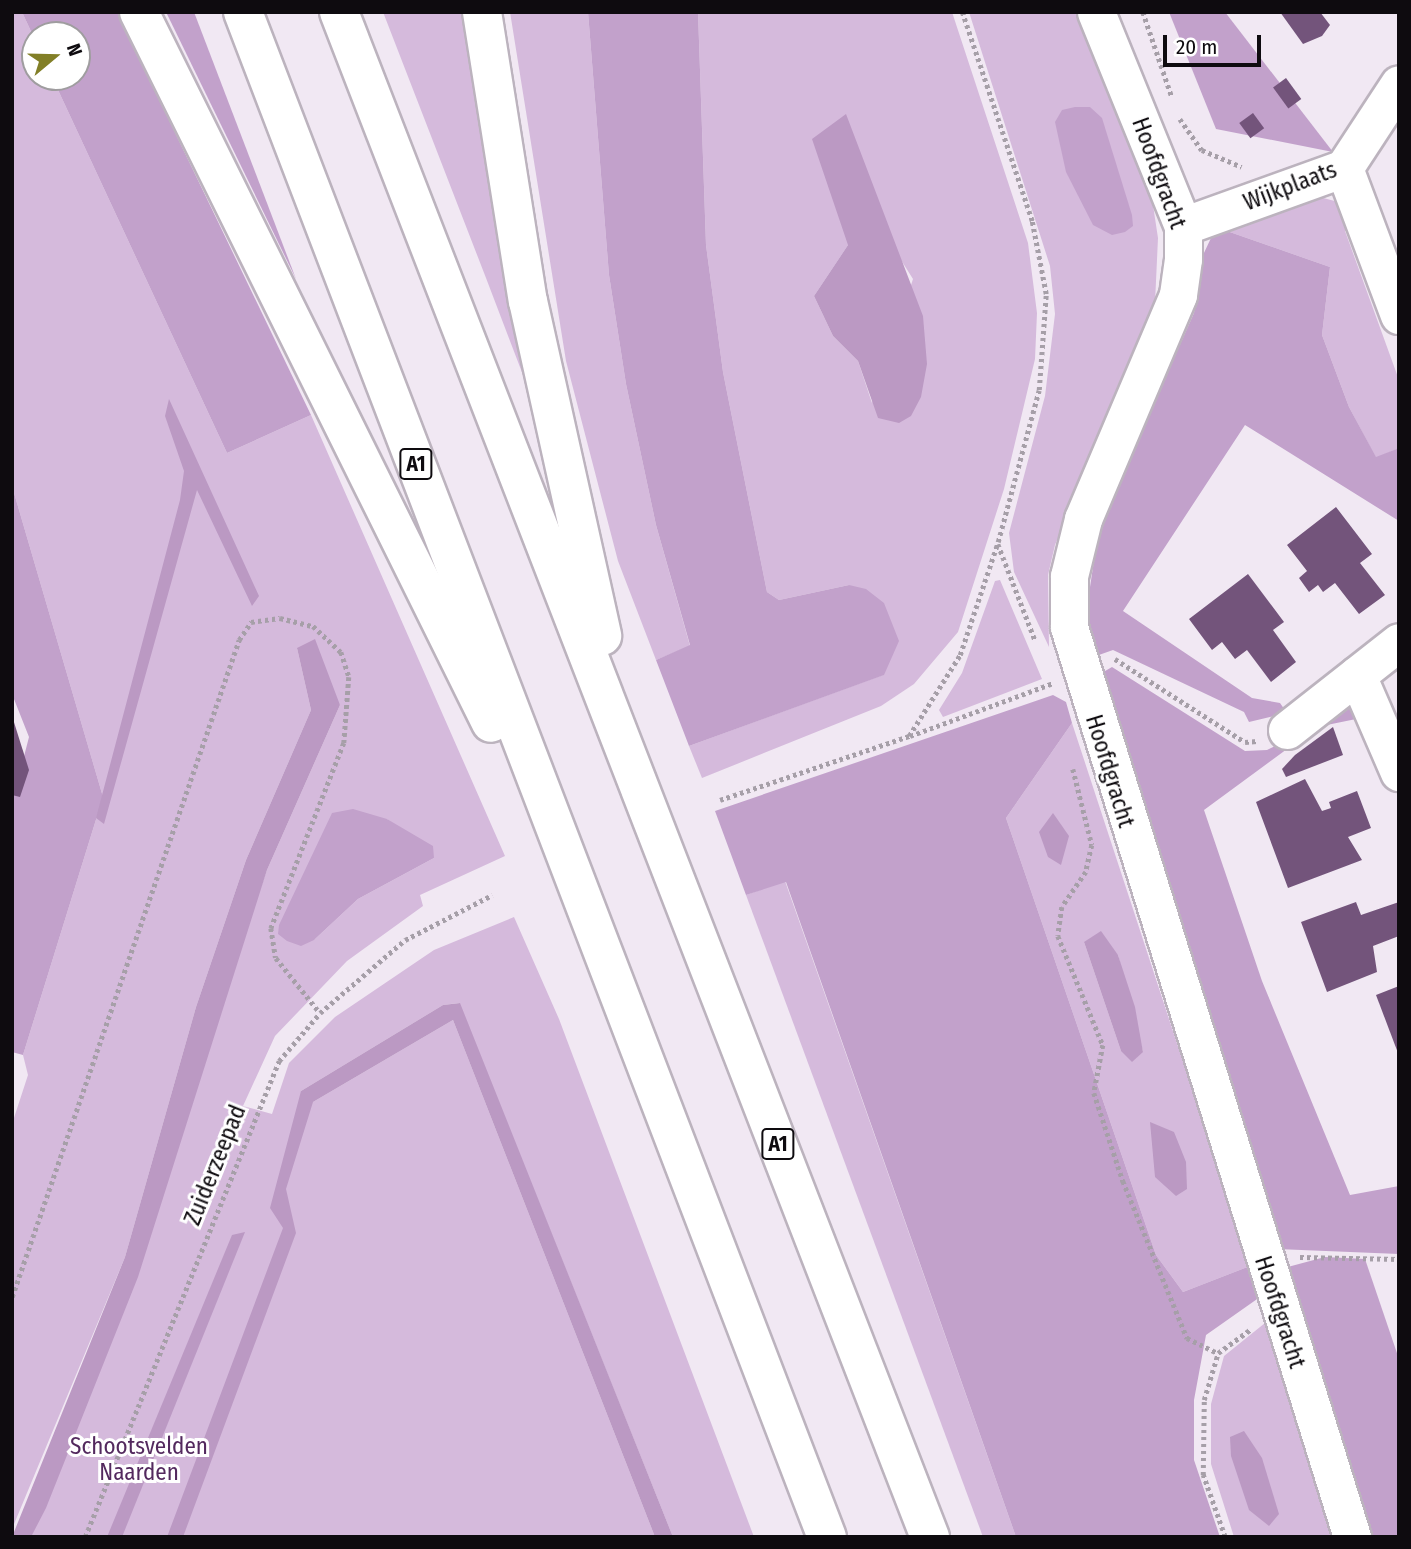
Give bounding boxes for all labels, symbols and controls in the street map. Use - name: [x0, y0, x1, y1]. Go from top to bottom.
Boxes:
- north arrow: [21, 21, 91, 91]
- scale bar: [1166, 21, 1264, 65]
- text: 20 m: [1176, 34, 1217, 60]
- text: N: [62, 41, 87, 59]
- street label: Hoofdgracht: [1126, 114, 1192, 232]
- street label: Wijkplaats: [1240, 156, 1340, 216]
- road number: A1: [398, 447, 434, 482]
- street label: Hoofdgracht: [1080, 711, 1140, 831]
- street label: Zuiderzeepad: [178, 1101, 252, 1229]
- road number: A1: [760, 1126, 796, 1162]
- street label: Hoofdgracht: [1249, 1253, 1311, 1371]
- park label: Schootsvelden Naarden: [70, 1432, 208, 1486]

